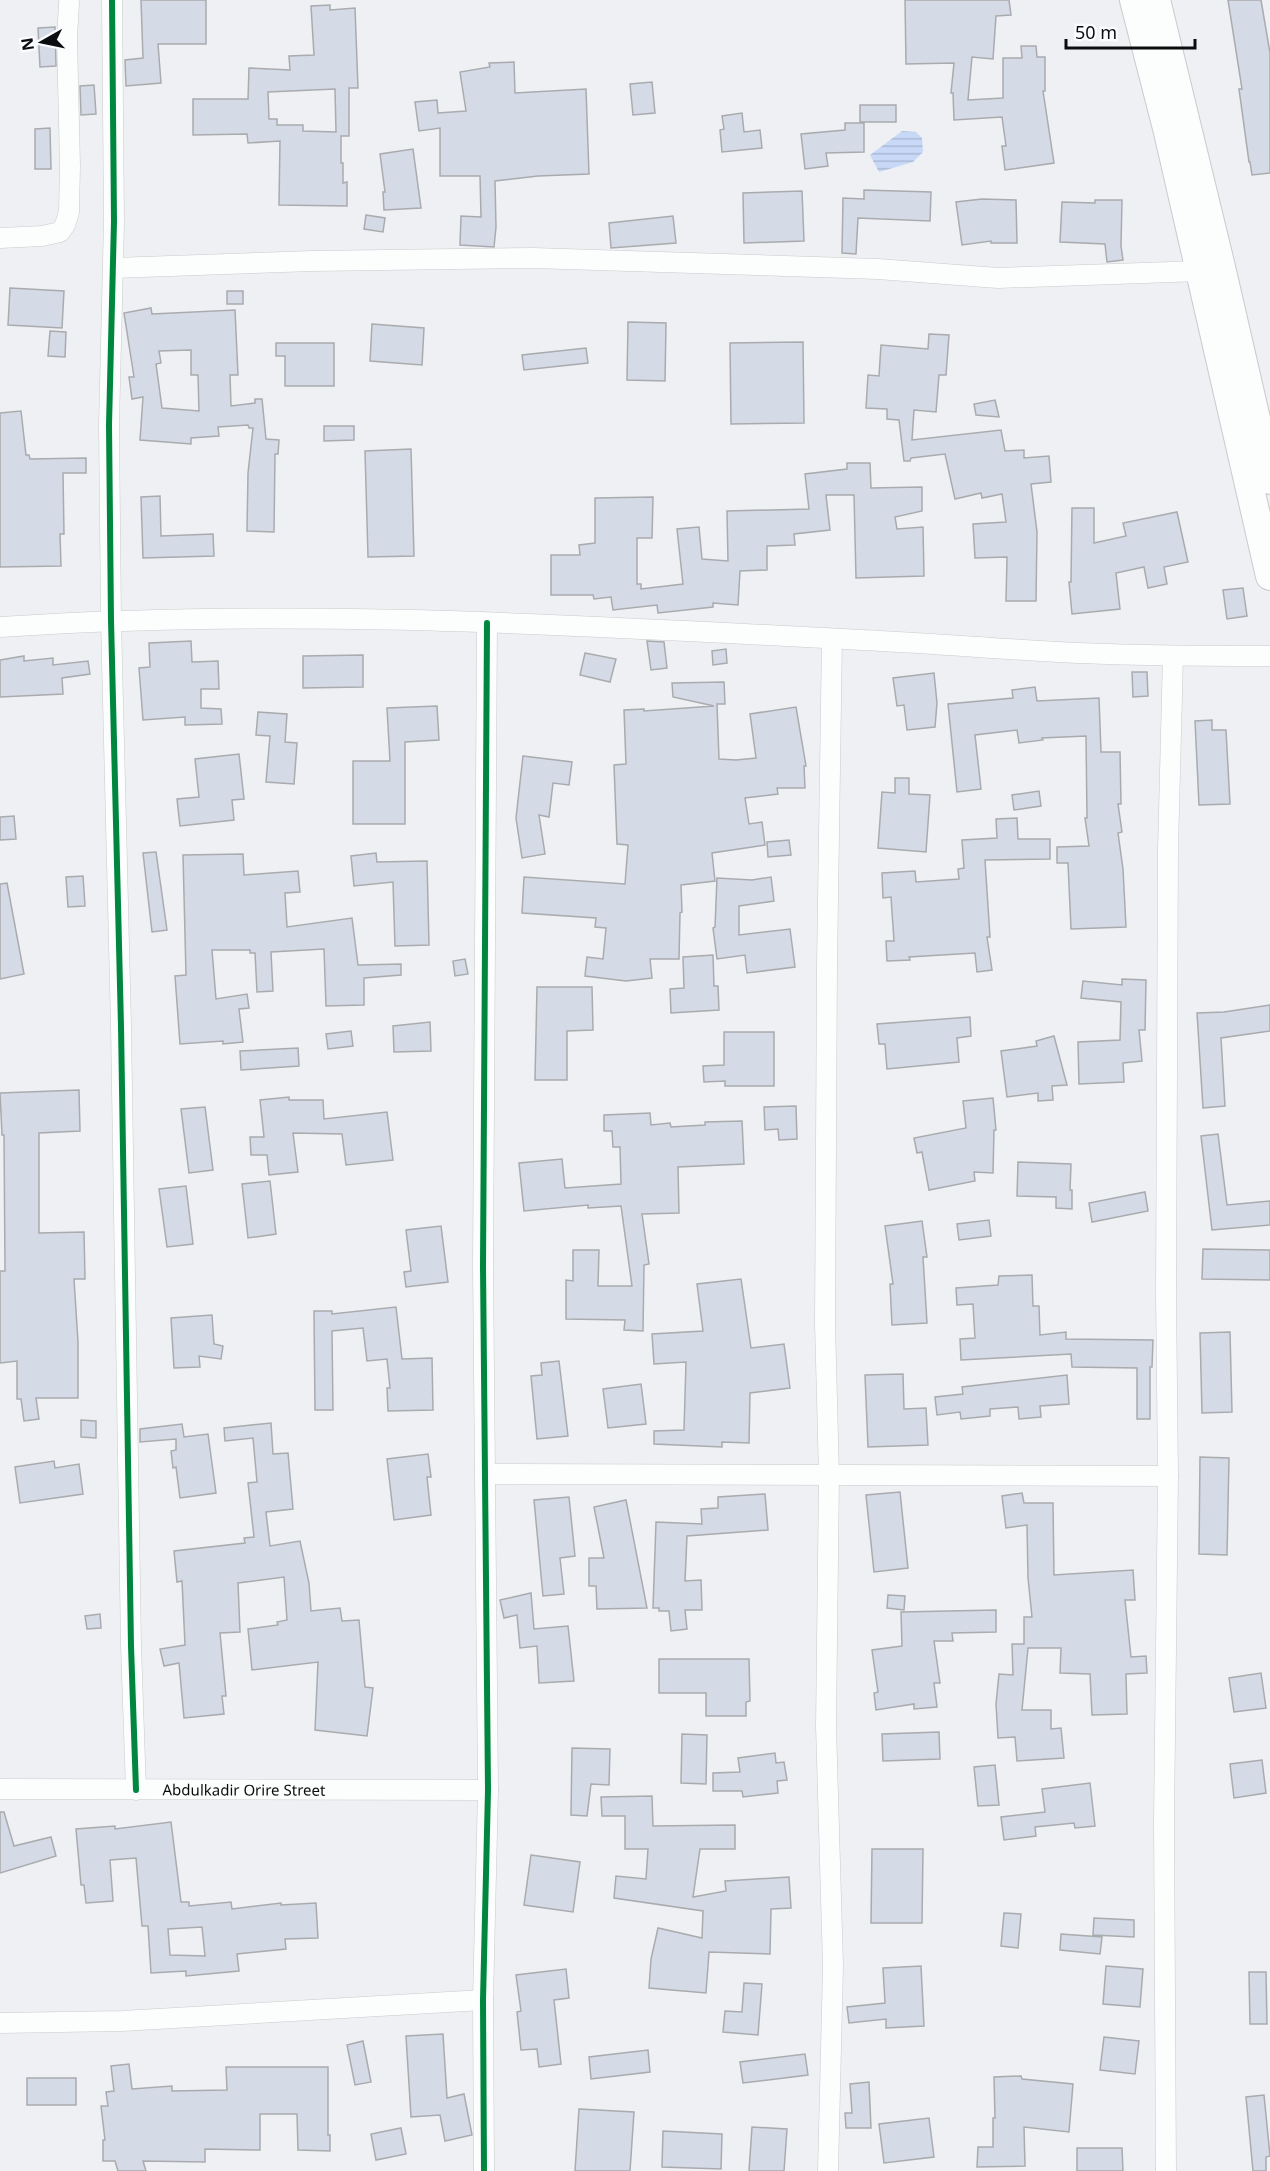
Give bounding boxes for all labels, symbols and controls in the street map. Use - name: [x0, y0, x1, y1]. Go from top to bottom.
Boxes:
- north arrow: [12, 12, 72, 72]
- scale bar: [1066, 12, 1195, 50]
- text: 50 m: [1075, 20, 1117, 44]
- text: N: [15, 36, 39, 52]
- street label: Abdulkadir Orire Street: [163, 1779, 326, 1800]

